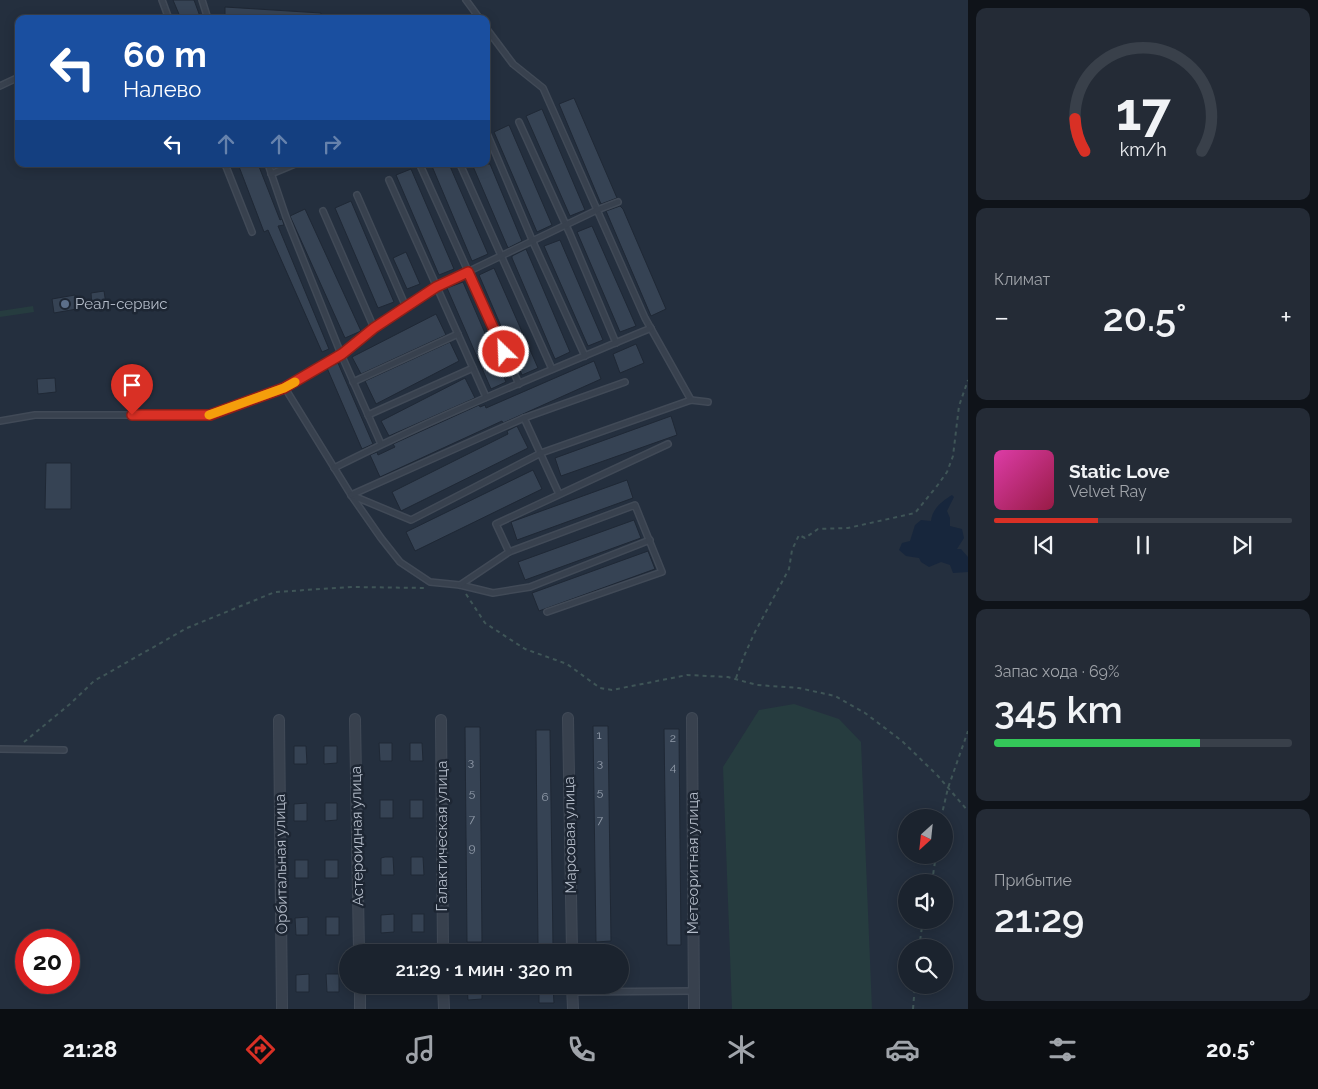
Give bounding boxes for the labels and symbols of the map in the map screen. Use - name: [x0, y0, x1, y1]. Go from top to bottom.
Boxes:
- place label: Реал-сервис: [75, 295, 168, 313]
- marker: Реал-сервис: [59, 298, 71, 310]
- position arrow: [477, 325, 529, 377]
- pin: [111, 364, 153, 415]
- house number: 1: [596, 728, 602, 742]
- house number: 2: [670, 731, 676, 745]
- house number: 3: [468, 755, 474, 769]
- house number: 3: [597, 756, 603, 770]
- house number: 4: [670, 760, 677, 774]
- street label: Галактическая улица: [433, 761, 451, 911]
- street label: Астероидная улица: [347, 766, 367, 906]
- street label: Марсовая улица: [560, 776, 580, 894]
- house number: 5: [597, 785, 604, 799]
- house number: 5: [469, 786, 476, 800]
- house number: 6: [541, 790, 549, 804]
- street label: Метеоритная улица: [684, 792, 702, 934]
- street label: Орбитальная улица: [271, 794, 291, 934]
- north arrow: [898, 809, 952, 864]
- house number: 7: [469, 812, 476, 826]
- house number: 7: [597, 813, 604, 827]
- house number: 9: [468, 841, 476, 855]
- speed limit sign: 20: [15, 929, 80, 994]

